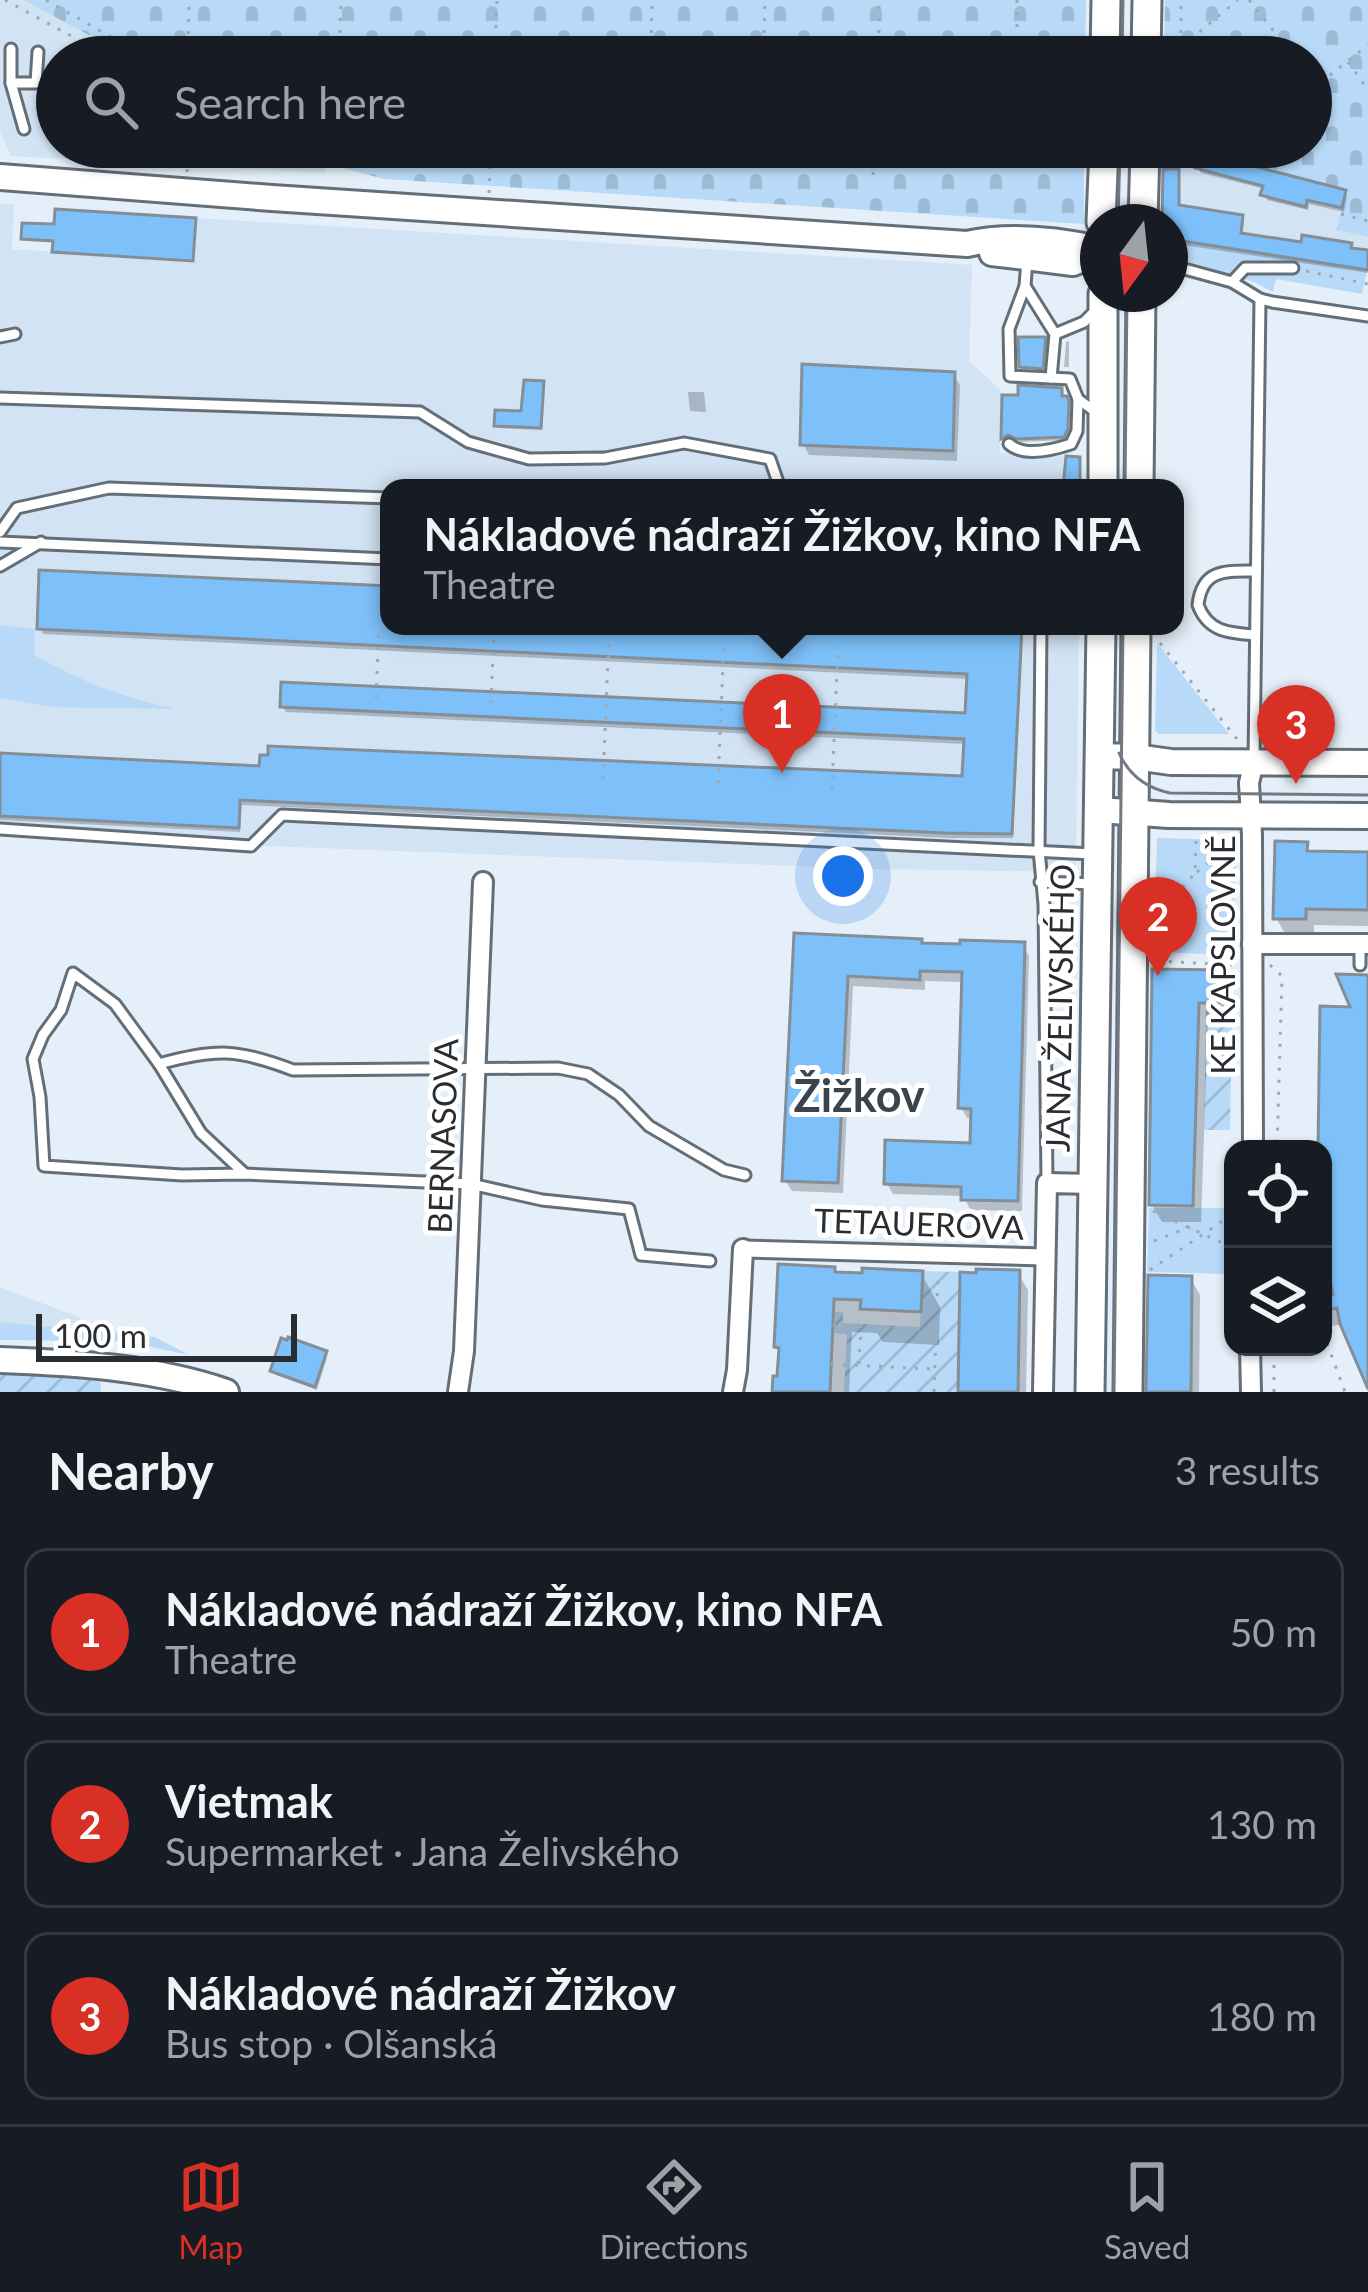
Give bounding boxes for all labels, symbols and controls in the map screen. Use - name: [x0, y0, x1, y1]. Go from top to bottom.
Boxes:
- search box: [36, 36, 1332, 168]
- icon: search: [78, 69, 144, 135]
- text: Search here: [174, 75, 406, 129]
- north arrow: [1080, 204, 1188, 312]
- popup: [380, 479, 1184, 635]
- text: Nákladové nádraží Žižkov, kino NFA: [423, 507, 1141, 561]
- text: Theatre: [423, 561, 556, 607]
- pin: 1: [743, 674, 821, 773]
- pin: 3: [1257, 685, 1335, 784]
- street label: KE KAPSLOVNĚ: [1202, 835, 1242, 1075]
- your location: [813, 846, 873, 906]
- street label: JANA ŽELIVSKÉHO: [1036, 864, 1082, 1152]
- pin: 2: [1119, 877, 1197, 976]
- street label: BERNASOVA: [419, 1037, 465, 1234]
- district label: Žižkov: [793, 1068, 925, 1122]
- map controls: [1224, 1140, 1332, 1356]
- button: locate: [1224, 1140, 1332, 1248]
- street label: TETAUEROVA: [813, 1199, 1025, 1247]
- button: layers: [1224, 1248, 1332, 1356]
- scale bar: [36, 1308, 297, 1361]
- text: 100 m: [54, 1315, 147, 1355]
- text: Nearby: [48, 1440, 214, 1501]
- text: 3 results: [1175, 1447, 1320, 1493]
- text: Nákladové nádraží Žižkov, kino NFA: [165, 1582, 882, 1636]
- text: 1: [79, 1609, 101, 1655]
- text: 50 m: [1230, 1609, 1317, 1655]
- text: Theatre: [165, 1636, 297, 1682]
- text: Vietmak: [165, 1774, 333, 1828]
- text: 2: [79, 1801, 101, 1847]
- text: 130 m: [1207, 1801, 1317, 1847]
- text: Supermarket · Jana Želivského: [165, 1828, 680, 1874]
- text: Nákladové nádraží Žižkov: [165, 1966, 676, 2020]
- text: 3: [79, 1993, 101, 2039]
- text: 180 m: [1207, 1993, 1317, 2039]
- text: Bus stop · Olšanská: [165, 2020, 497, 2066]
- tab: Map: [178, 2154, 244, 2266]
- tab: Directions: [599, 2154, 748, 2266]
- tab: Saved: [1104, 2154, 1190, 2266]

